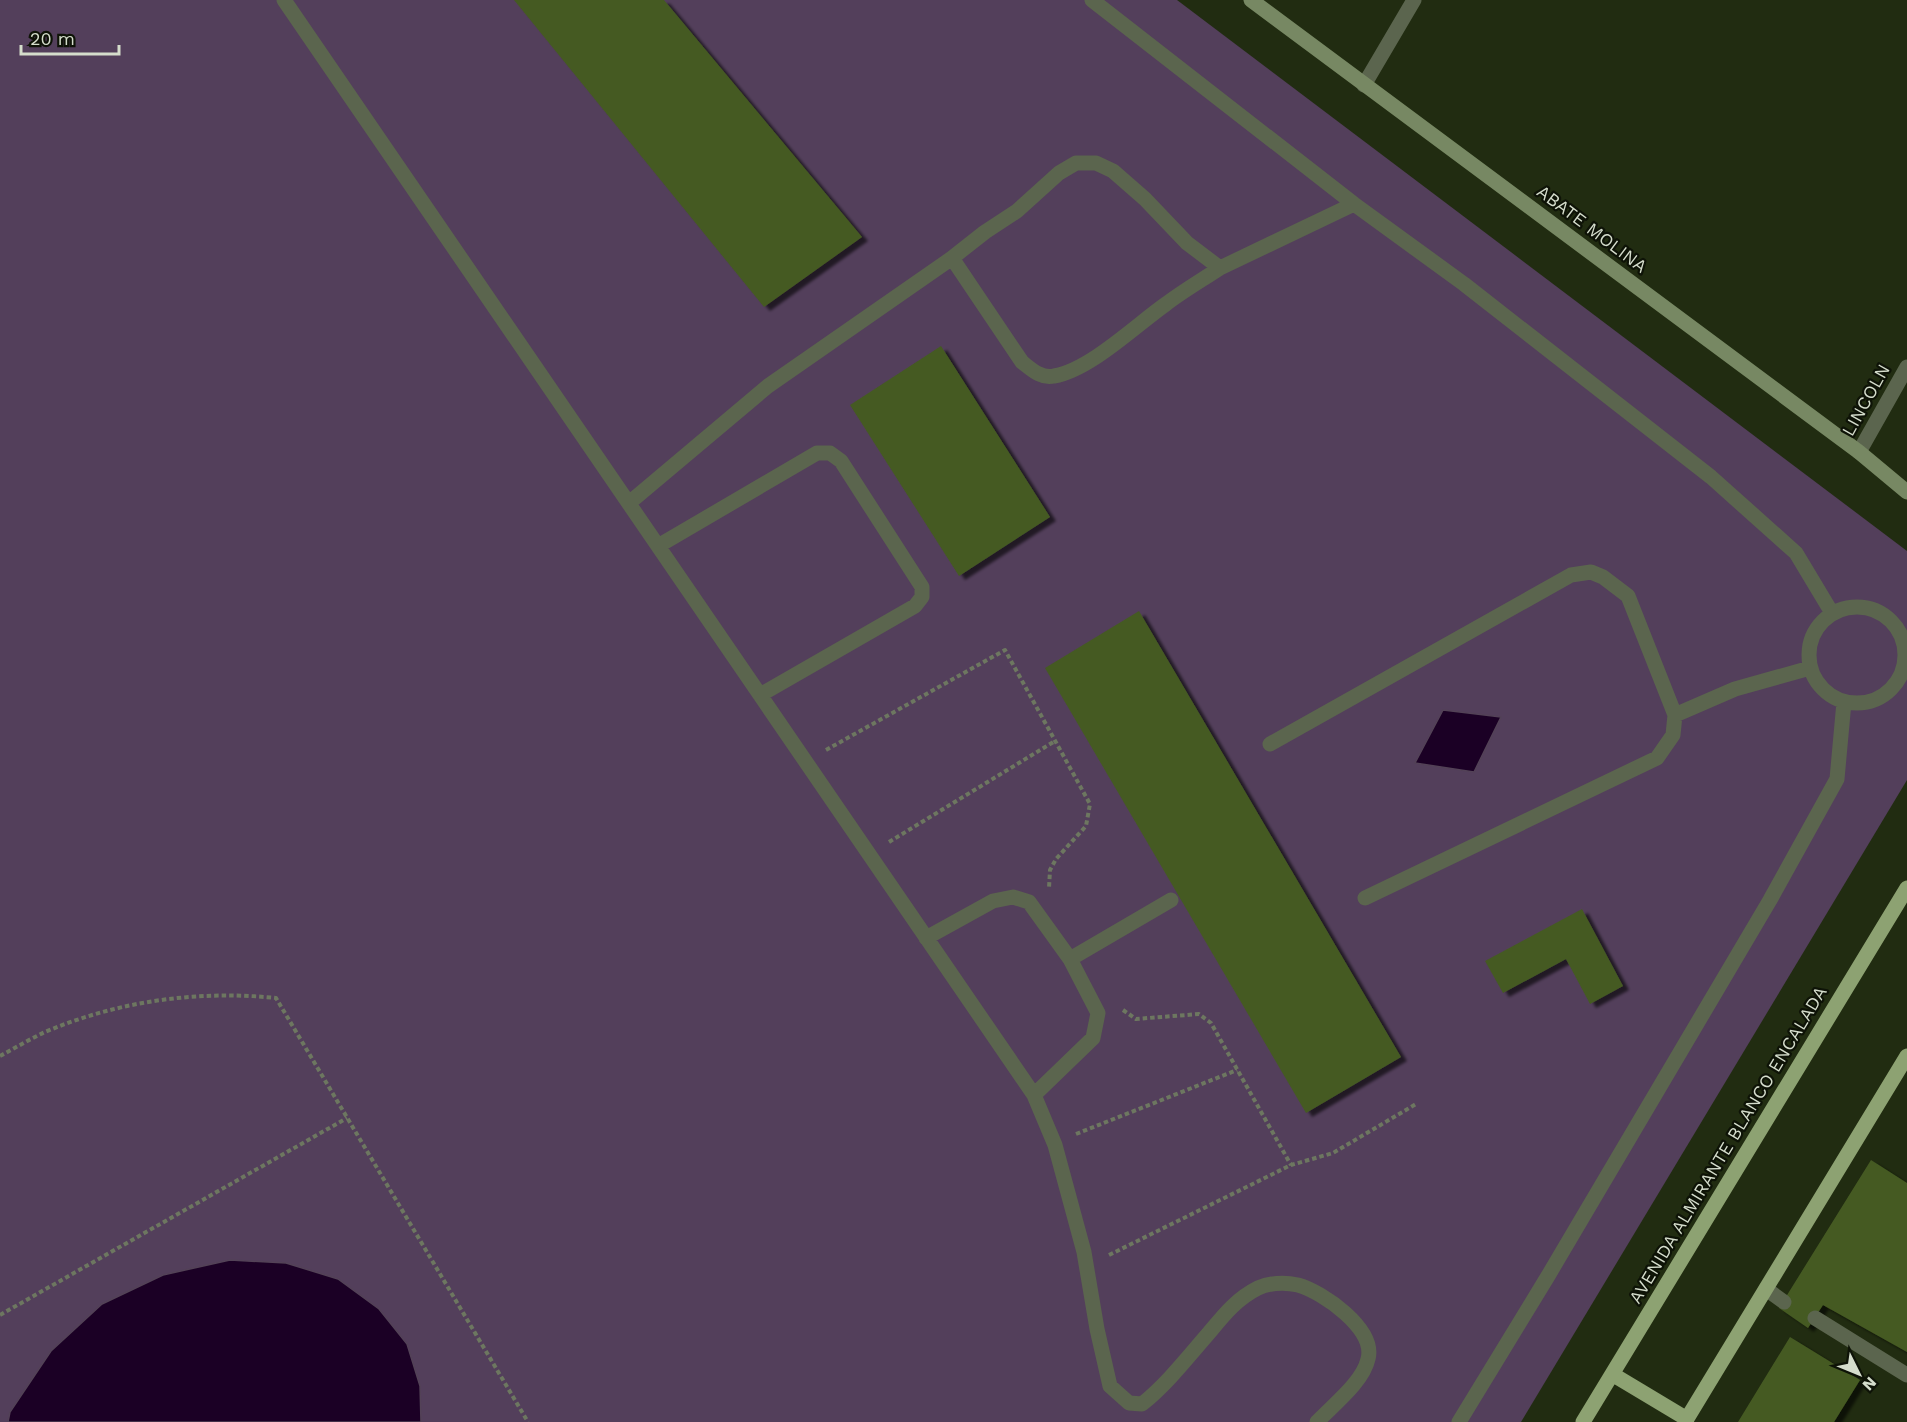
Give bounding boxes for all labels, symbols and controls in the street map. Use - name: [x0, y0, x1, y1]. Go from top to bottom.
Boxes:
- scale bar: [21, 18, 118, 56]
- text: 20 m: [30, 28, 75, 49]
- street label: ABATE MOLINA: [1533, 180, 1652, 277]
- street label: LINCOLN: [1837, 360, 1894, 439]
- street label: AVENIDA ALMIRANTE BLANCO ENCALADA: [1624, 982, 1831, 1307]
- north arrow: [1829, 1344, 1889, 1404]
- text: N: [1859, 1373, 1881, 1395]

